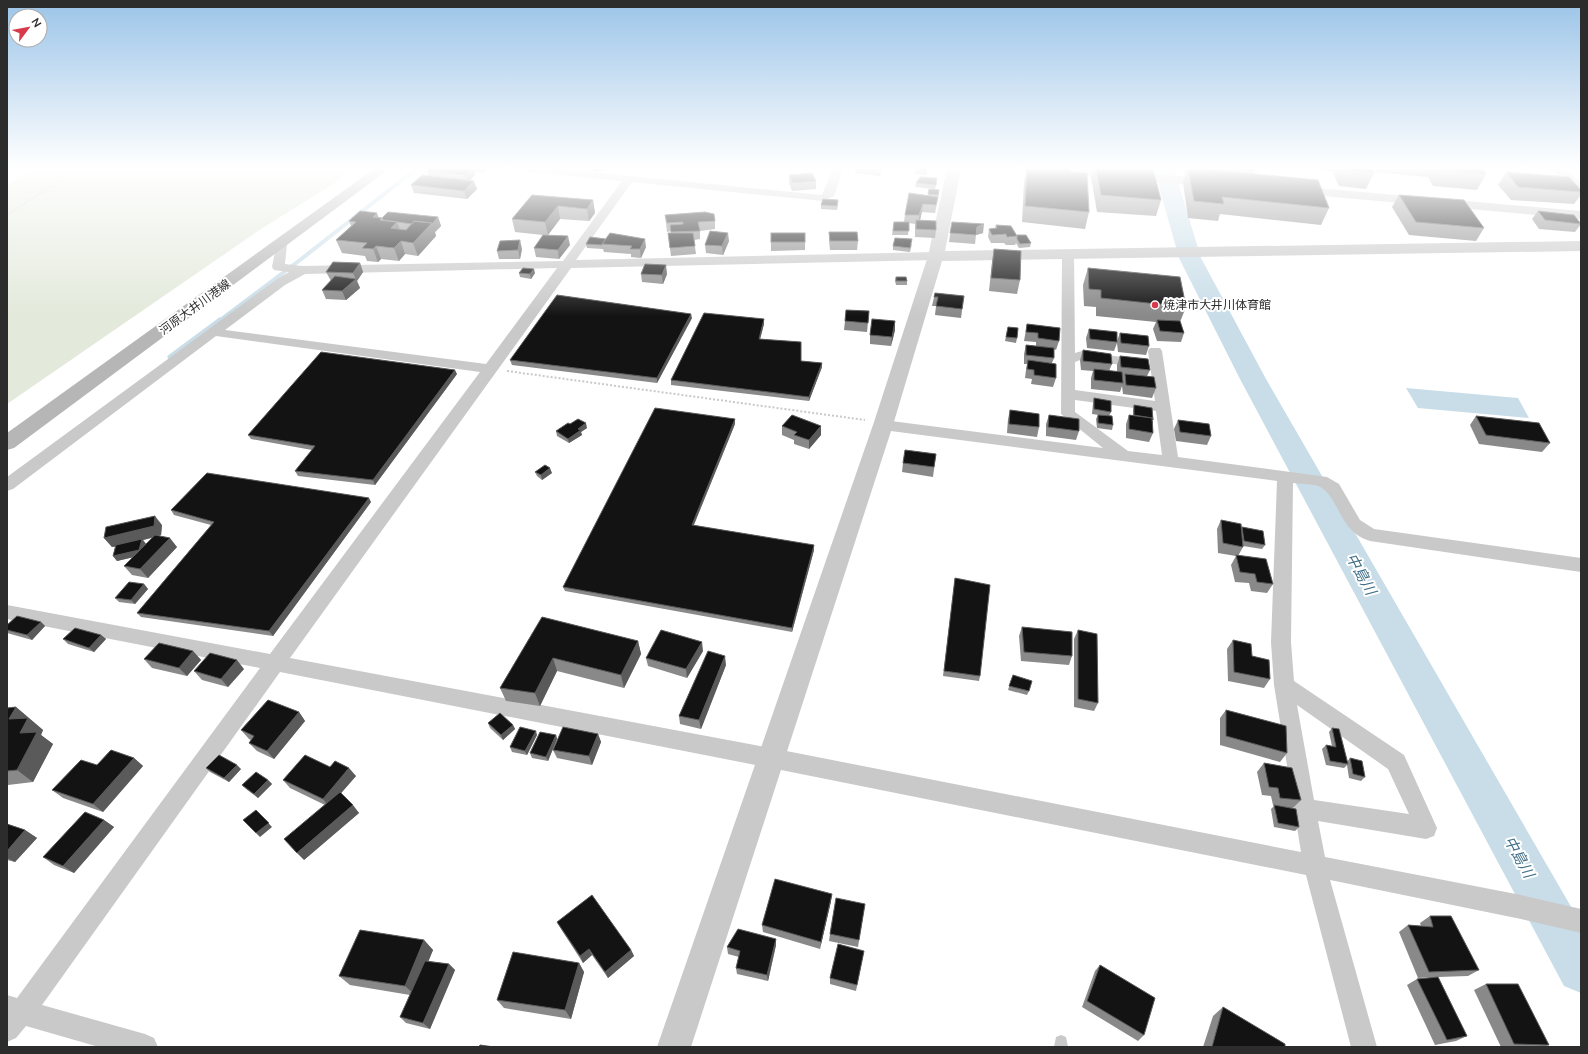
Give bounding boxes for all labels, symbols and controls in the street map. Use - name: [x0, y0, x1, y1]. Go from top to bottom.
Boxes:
- north arrow: [8, 8, 48, 48]
- text: N: [28, 15, 45, 30]
- street label: 河原大井川港線: [156, 276, 234, 338]
- place label: 焼津市大井川体育館: [1163, 297, 1271, 313]
- marker: 焼津市大井川体育館: [1150, 300, 1160, 310]
- water label: 中島川: [1341, 549, 1382, 600]
- water label: 中島川: [1499, 832, 1540, 883]

